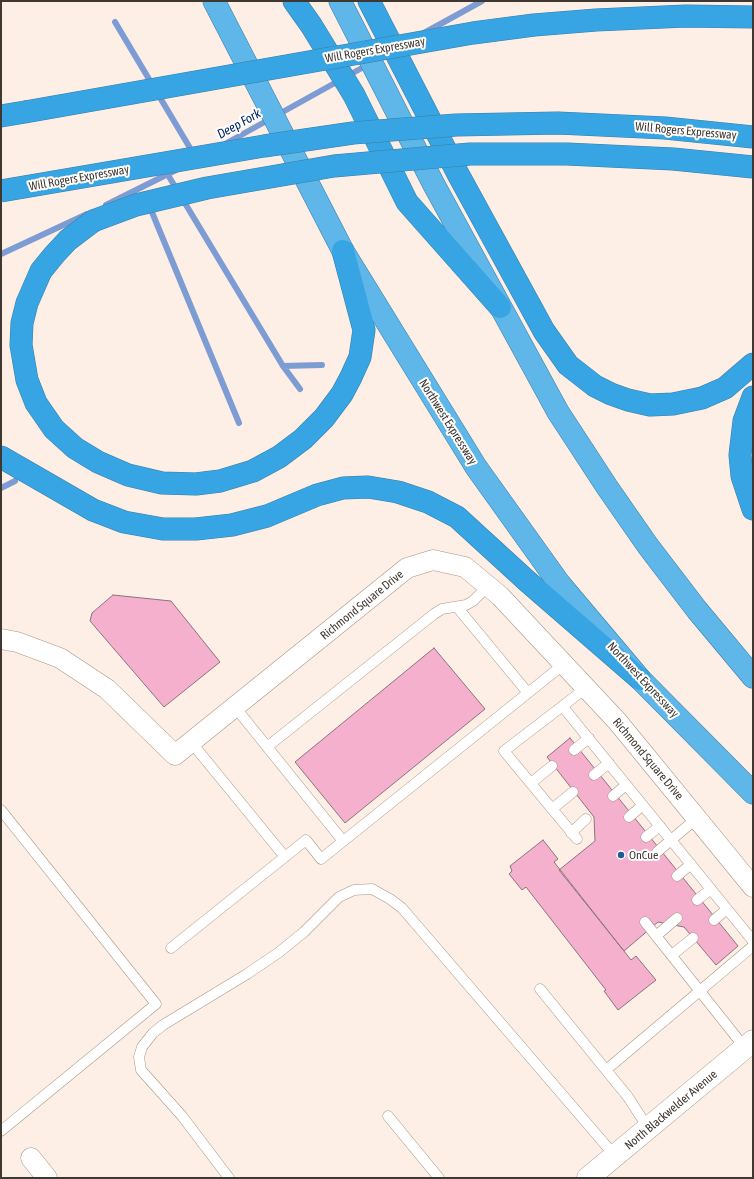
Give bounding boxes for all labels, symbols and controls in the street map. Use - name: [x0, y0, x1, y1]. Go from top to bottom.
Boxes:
- street label: Will Rogers Expressway: [324, 34, 426, 66]
- water label: Deep Fork: [214, 106, 264, 142]
- street label: Will Rogers Expressway: [635, 119, 737, 143]
- street label: Will Rogers Expressway: [28, 162, 130, 194]
- street label: Northwest Expressway: [416, 377, 480, 467]
- street label: Richmond Square Drive: [318, 567, 406, 643]
- street label: Northwest Expressway: [604, 639, 682, 721]
- street label: Richmond Square Drive: [610, 715, 686, 803]
- place label: OnCue: [629, 848, 658, 862]
- marker: OnCue: [616, 850, 626, 860]
- street label: North Blackwelder Avenue: [622, 1067, 720, 1153]

